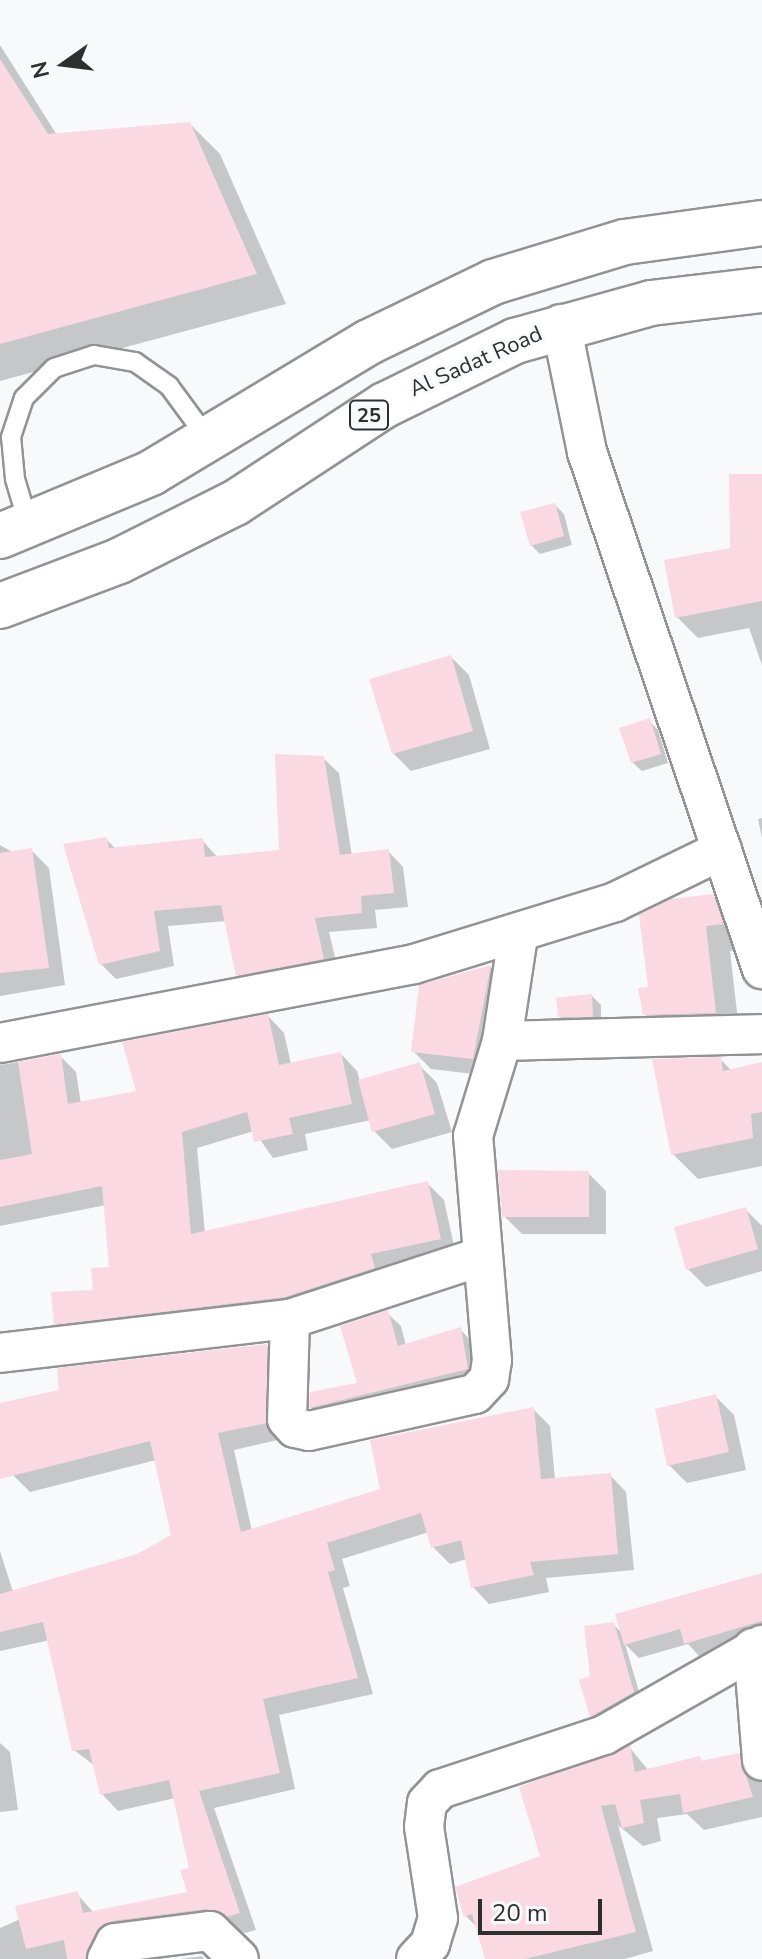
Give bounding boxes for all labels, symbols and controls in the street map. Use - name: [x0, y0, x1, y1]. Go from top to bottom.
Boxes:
- north arrow: [24, 24, 104, 104]
- text: N: [24, 58, 57, 81]
- street label: Al Sadat Road: [406, 321, 546, 403]
- road number: 25: [349, 399, 389, 431]
- scale bar: [482, 1883, 606, 1933]
- text: 20 m: [492, 1897, 548, 1929]

